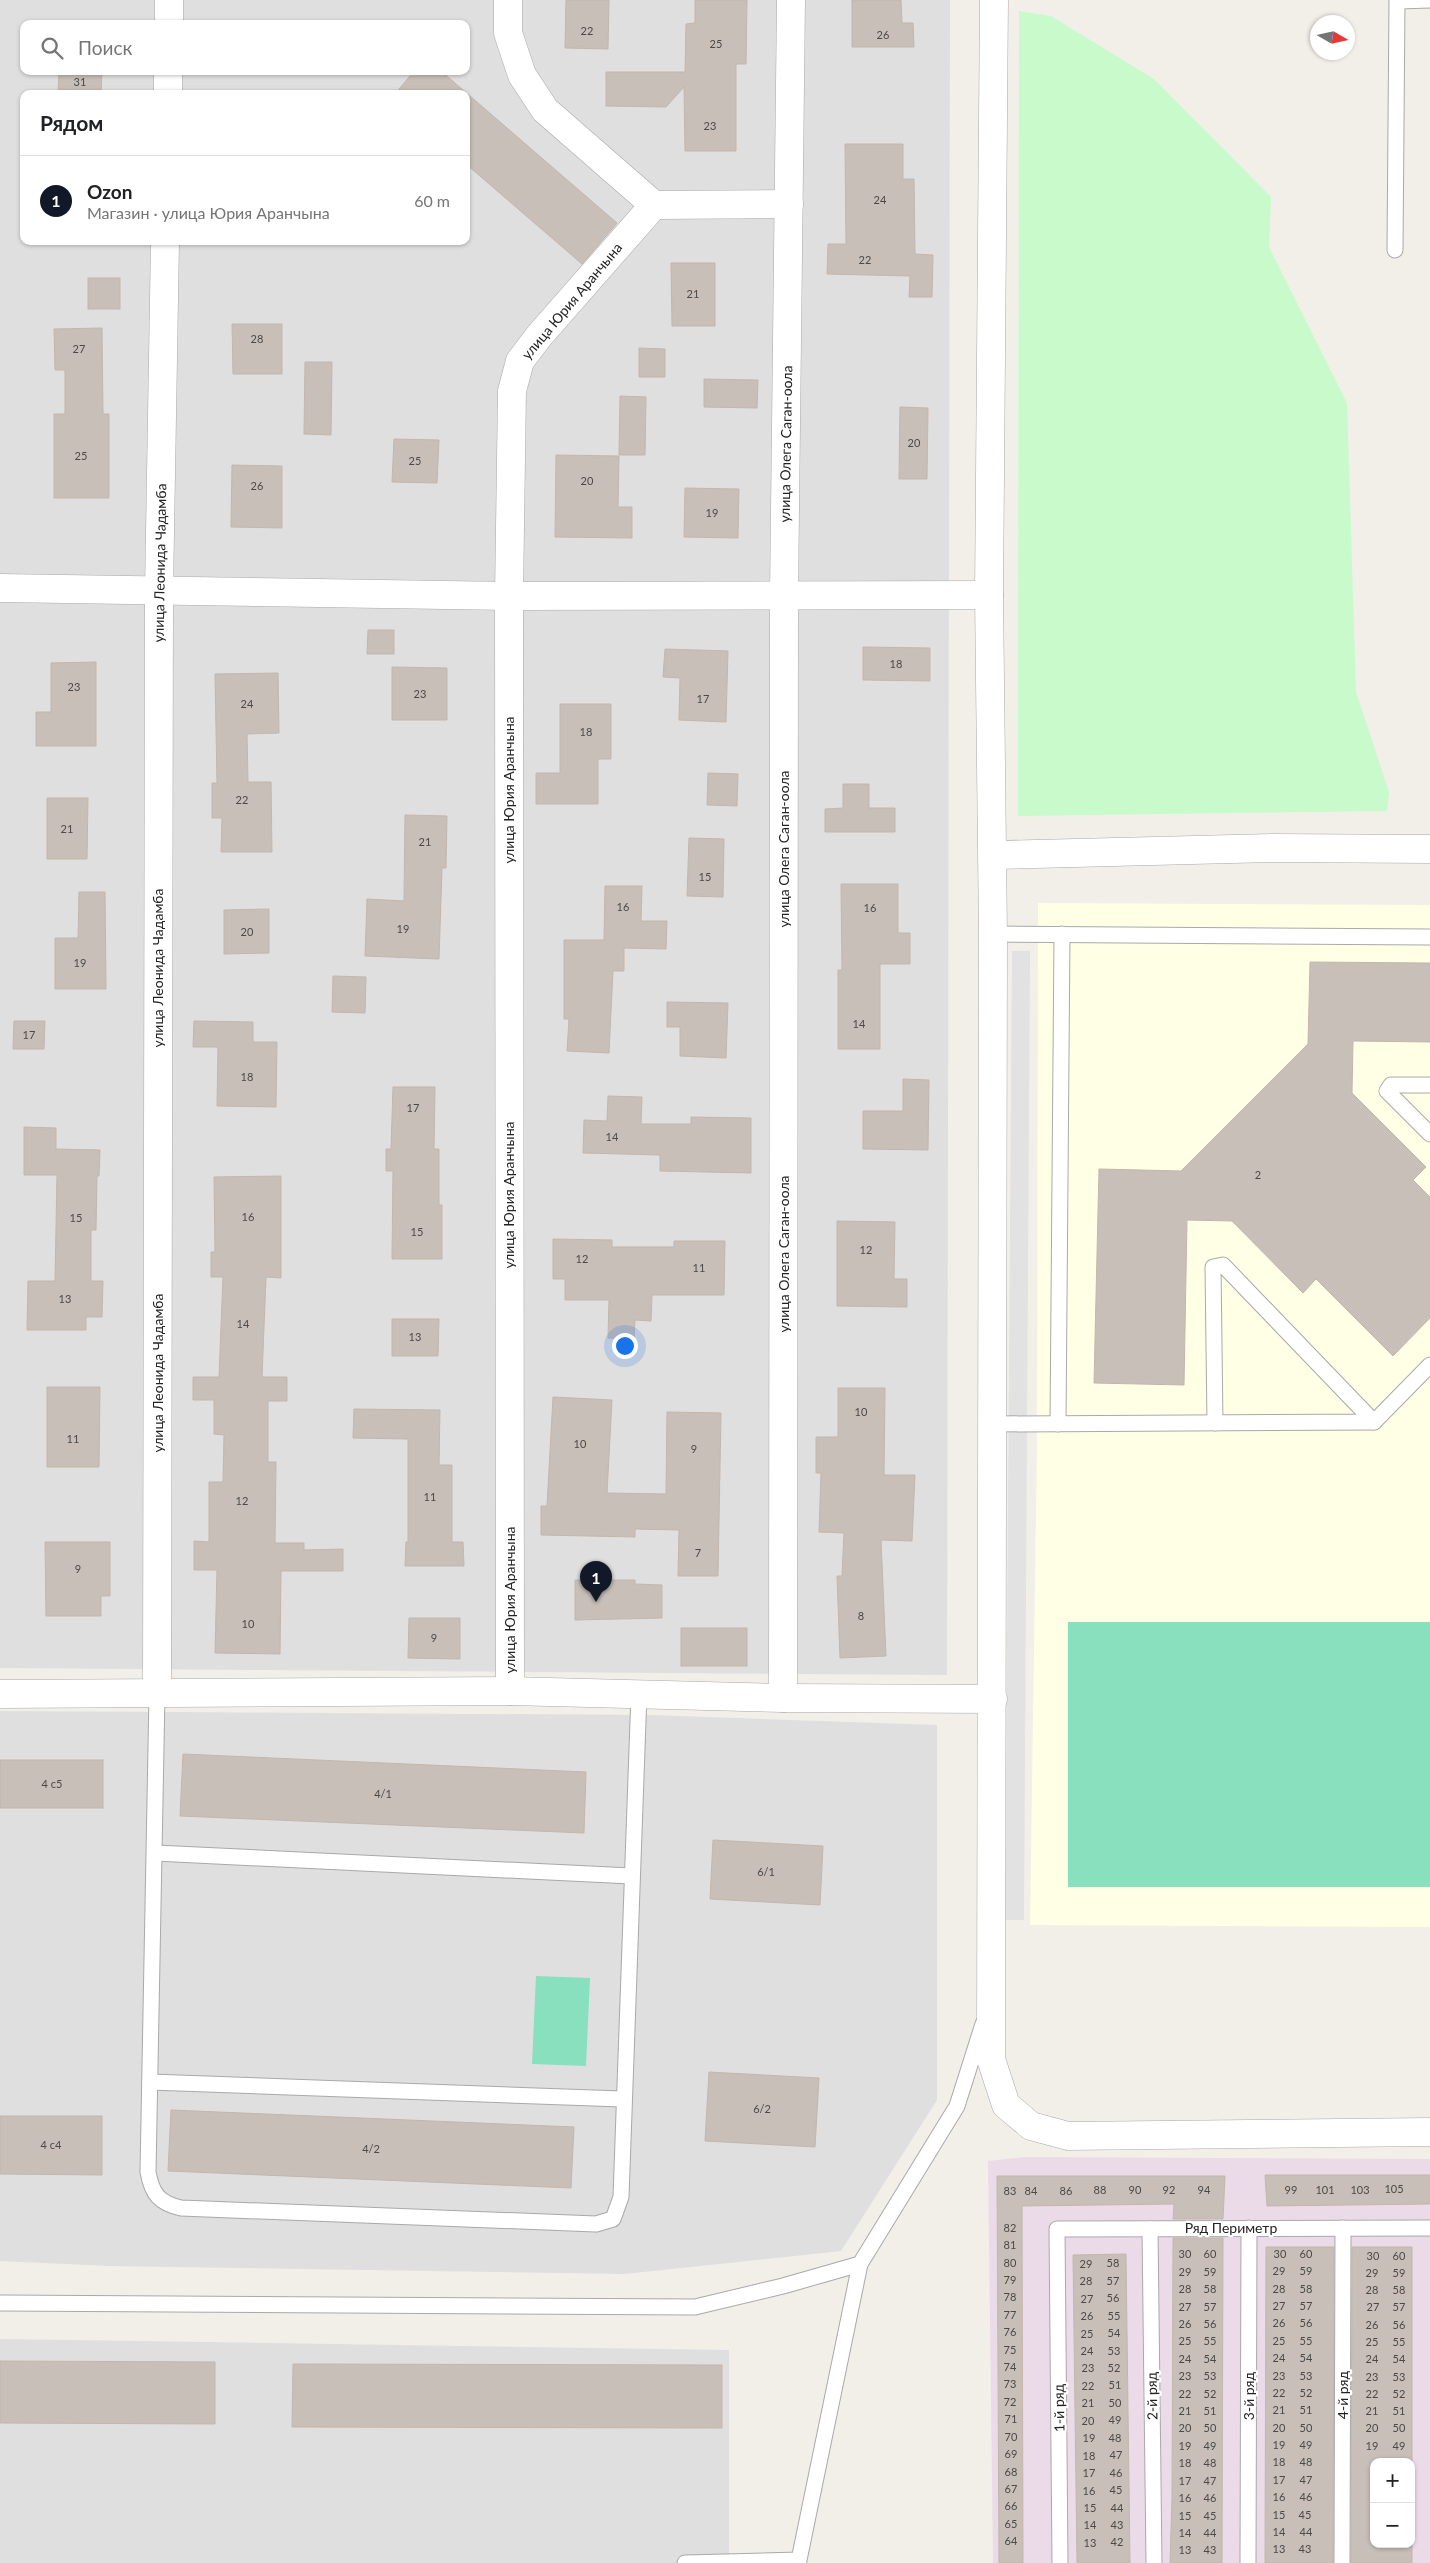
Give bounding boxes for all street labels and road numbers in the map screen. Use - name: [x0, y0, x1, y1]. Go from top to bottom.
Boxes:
- street label: улица Юрия Аранчына: [518, 239, 625, 362]
- street label: улица Олега Саган-оола: [776, 365, 795, 523]
- street label: улица Леонида Чадамба: [150, 483, 169, 643]
- street label: улица Юрия Аранчына: [500, 716, 517, 863]
- street label: улица Олега Саган-оола: [775, 770, 792, 928]
- street label: улица Леонида Чадамба: [149, 889, 166, 1047]
- street label: улица Юрия Аранчына: [500, 1121, 517, 1268]
- street label: улица Олега Саган-оола: [775, 1175, 792, 1333]
- street label: улица Леонида Чадамба: [149, 1294, 166, 1452]
- street label: улица Юрия Аранчына: [501, 1526, 518, 1673]
- street label: Ряд Периметр: [1185, 2219, 1277, 2236]
- street label: 2-й ряд: [1143, 2371, 1160, 2420]
- street label: 4-й ряд: [1334, 2371, 1351, 2419]
- street label: 3-й ряд: [1240, 2372, 1257, 2420]
- street label: 1-й ряд: [1050, 2383, 1067, 2432]

